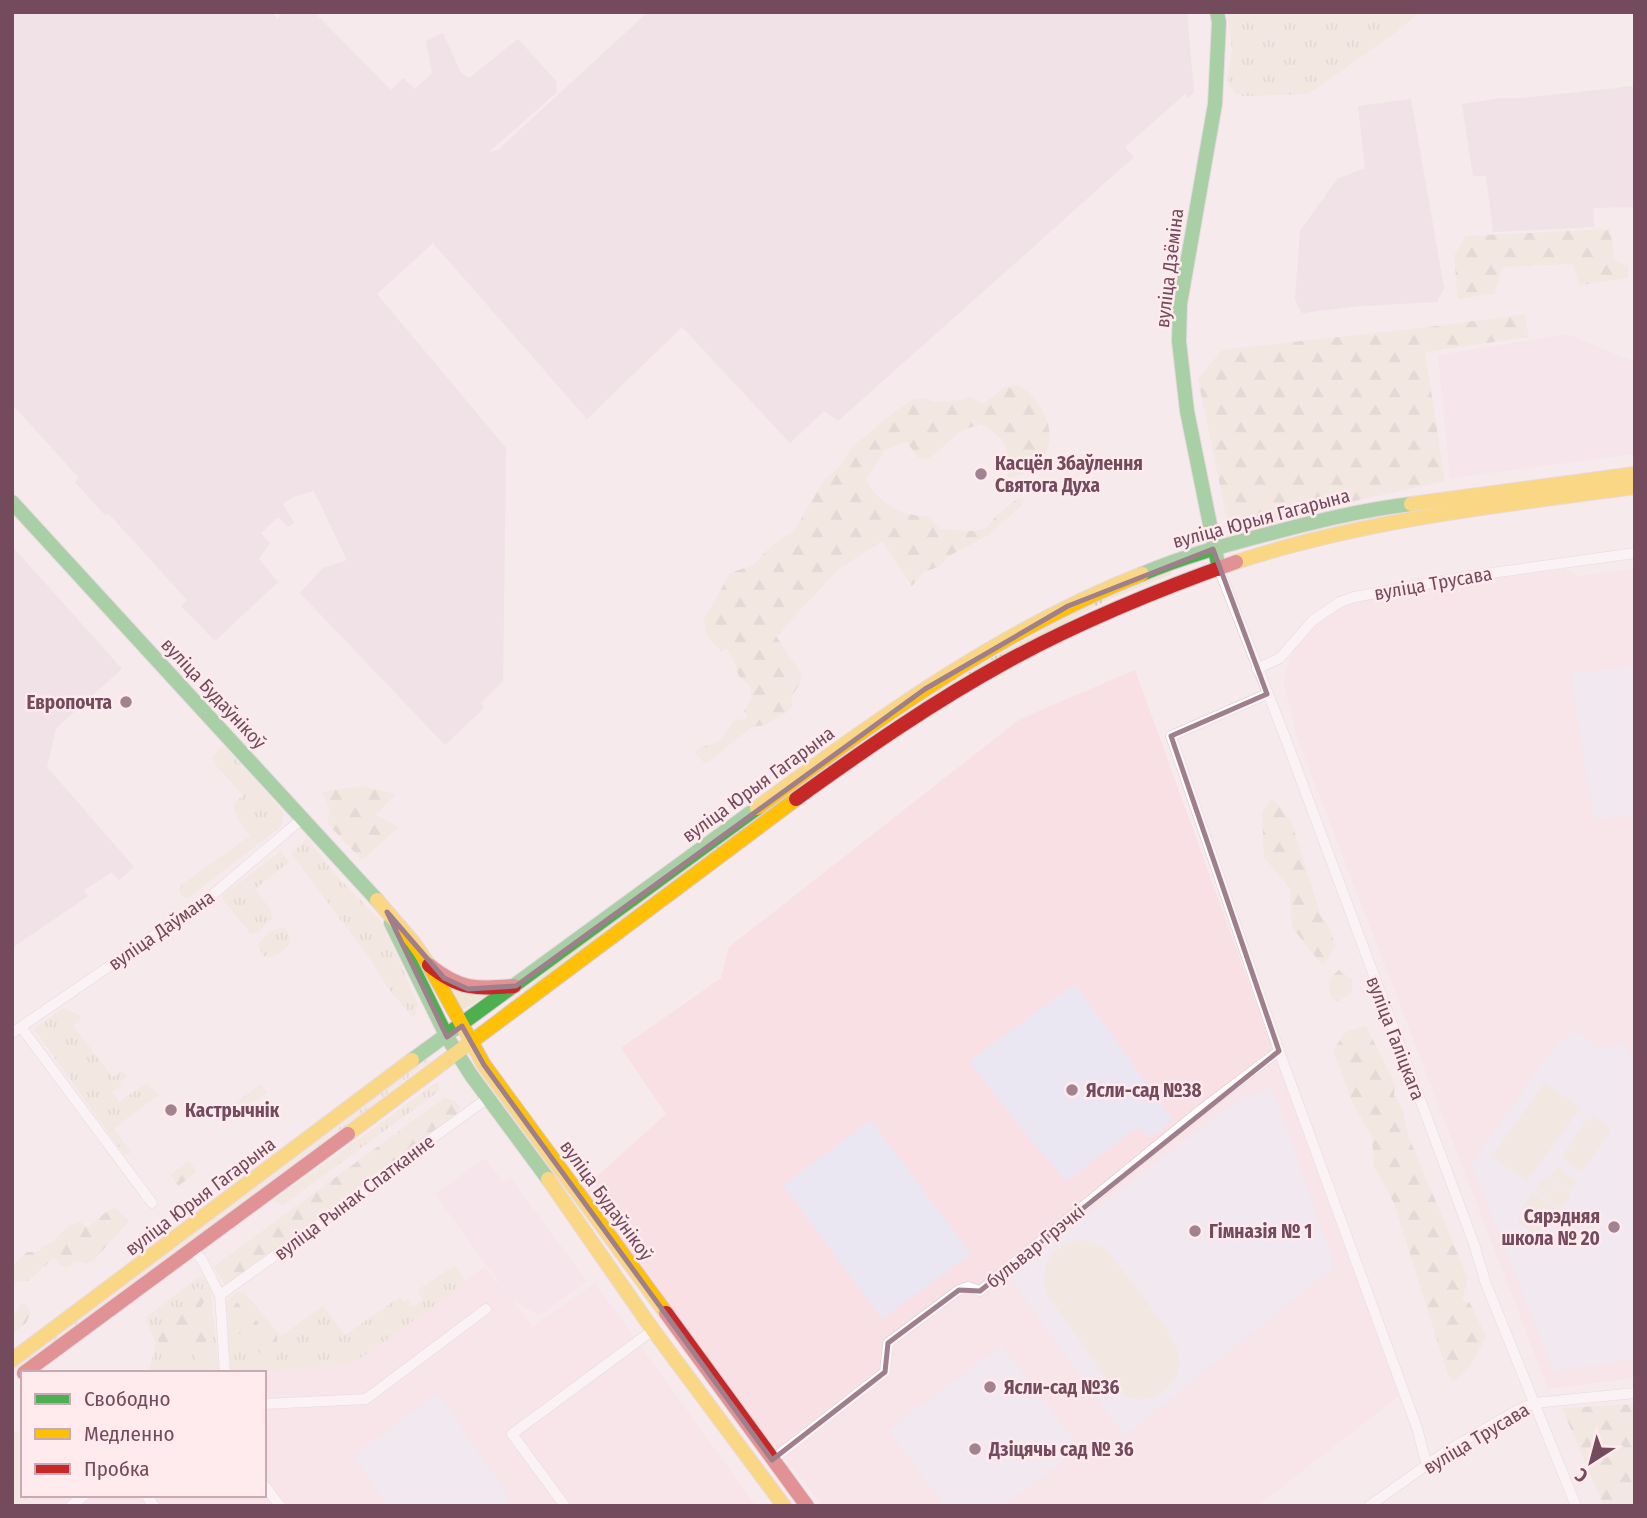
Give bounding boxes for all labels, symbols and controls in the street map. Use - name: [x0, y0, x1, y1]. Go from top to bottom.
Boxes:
- street label: вуліца Дзёміна: [1151, 207, 1188, 329]
- place label: Касцёл Збаўлення Святога Духа: [995, 452, 1143, 497]
- marker: Касцёл Збаўлення Святога Духа: [973, 466, 989, 482]
- street label: вуліца Юрыя Гагарына: [1170, 484, 1352, 553]
- street label: вуліца Трусава: [1372, 562, 1494, 605]
- street label: вуліца Будаўнікоў: [156, 633, 271, 754]
- place label: Европочта: [26, 691, 112, 714]
- marker: Европочта: [118, 694, 134, 710]
- street label: вуліца Юрыя Гагарына: [678, 722, 839, 847]
- street label: вуліца Даўмана: [104, 885, 219, 975]
- street label: вуліца Галіцкага: [1361, 973, 1430, 1103]
- place label: Ясли-сад №38: [1086, 1079, 1202, 1102]
- marker: Ясли-сад №38: [1064, 1082, 1080, 1098]
- place label: Кастрычнік: [185, 1099, 280, 1122]
- marker: Кастрычнік: [163, 1102, 179, 1118]
- street label: вуліца Рынак Спатканне: [270, 1130, 439, 1265]
- street label: вуліца Юрыя Гагарына: [121, 1132, 280, 1260]
- street label: вуліца Будаўнікоў: [555, 1136, 658, 1265]
- street label: бульвар Грэчкі: [982, 1200, 1089, 1293]
- place label: Сярэдняя школа № 20: [1502, 1205, 1600, 1250]
- marker: Сярэдняя школа № 20: [1606, 1219, 1622, 1235]
- place label: Гімназія № 1: [1209, 1220, 1312, 1243]
- marker: Гімназія № 1: [1187, 1223, 1203, 1239]
- legend: [21, 1371, 266, 1497]
- place label: Ясли-сад №36: [1004, 1376, 1119, 1399]
- marker: Ясли-сад №36: [982, 1379, 998, 1395]
- text: Свободно: [84, 1386, 170, 1412]
- street label: вуліца Трусава: [1419, 1398, 1533, 1479]
- text: Медленно: [84, 1421, 174, 1447]
- north arrow: [1556, 1427, 1626, 1497]
- place label: Дзіцячы сад № 36: [988, 1438, 1134, 1461]
- marker: Дзіцячы сад № 36: [967, 1441, 983, 1457]
- text: Пробка: [84, 1456, 150, 1482]
- text: С: [1570, 1463, 1592, 1488]

